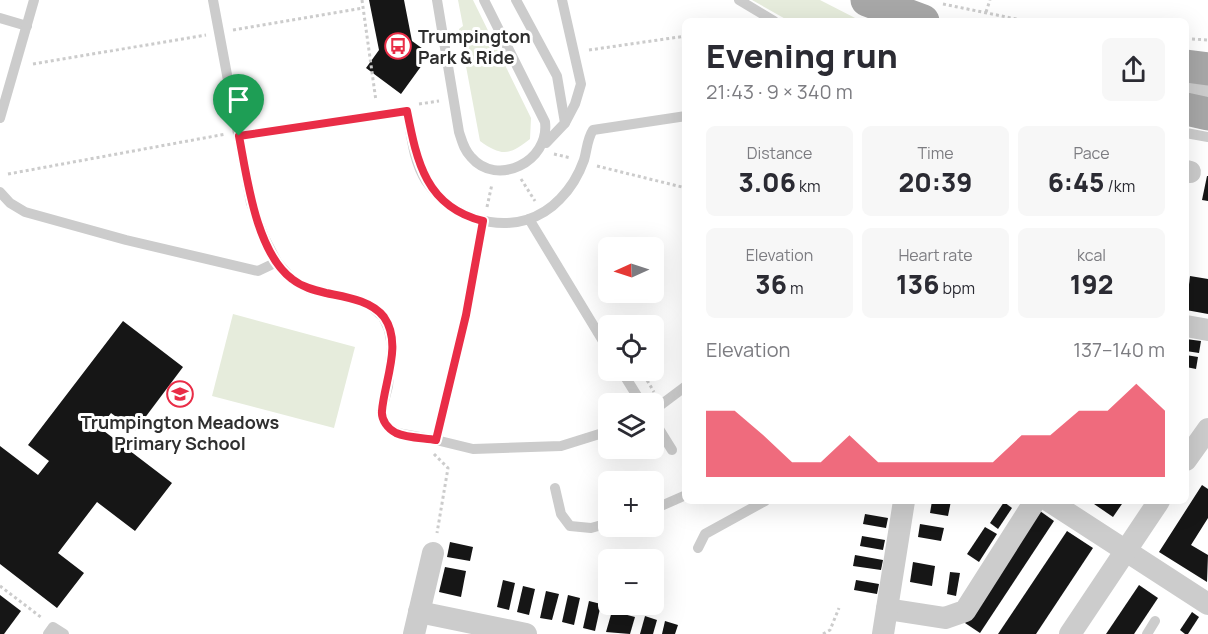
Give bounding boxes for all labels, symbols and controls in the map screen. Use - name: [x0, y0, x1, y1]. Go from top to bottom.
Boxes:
- place label: Trumpington Park & Ride: [418, 24, 531, 69]
- bus stop icon: Trumpington Park & Ride: [383, 31, 413, 61]
- text: Evening run: [706, 33, 898, 78]
- button: share: [1102, 38, 1165, 101]
- pin: [213, 74, 264, 136]
- text: 21:43 · 9 × 340 m: [706, 78, 853, 105]
- icon: arrive: [222, 83, 255, 116]
- text: Distance: [747, 142, 812, 164]
- text: Time: [917, 142, 954, 164]
- text: Pace: [1073, 142, 1110, 164]
- text: 3.06: [738, 164, 796, 200]
- text: 20:39: [898, 164, 973, 200]
- text: 6:45: [1048, 164, 1104, 200]
- text: km: [796, 175, 821, 197]
- text: /km: [1104, 175, 1135, 197]
- north arrow: [598, 237, 664, 303]
- map controls: [598, 237, 664, 615]
- text: Elevation: [746, 244, 813, 266]
- text: Heart rate: [898, 244, 973, 266]
- text: kcal: [1077, 244, 1106, 266]
- text: 36: [755, 266, 787, 302]
- text: 136: [896, 266, 939, 302]
- text: 192: [1070, 266, 1113, 302]
- text: m: [787, 277, 804, 299]
- text: bpm: [939, 277, 975, 299]
- button: locate: [598, 315, 664, 381]
- text: Elevation: [706, 336, 790, 363]
- text: 137–140 m: [1073, 336, 1165, 363]
- school or university icon: Trumpington Meadows Primary School: [165, 379, 195, 409]
- button: layers: [598, 393, 664, 459]
- place label: Trumpington Meadows Primary School: [81, 410, 280, 455]
- button: +: [598, 471, 664, 537]
- button: −: [598, 549, 664, 615]

